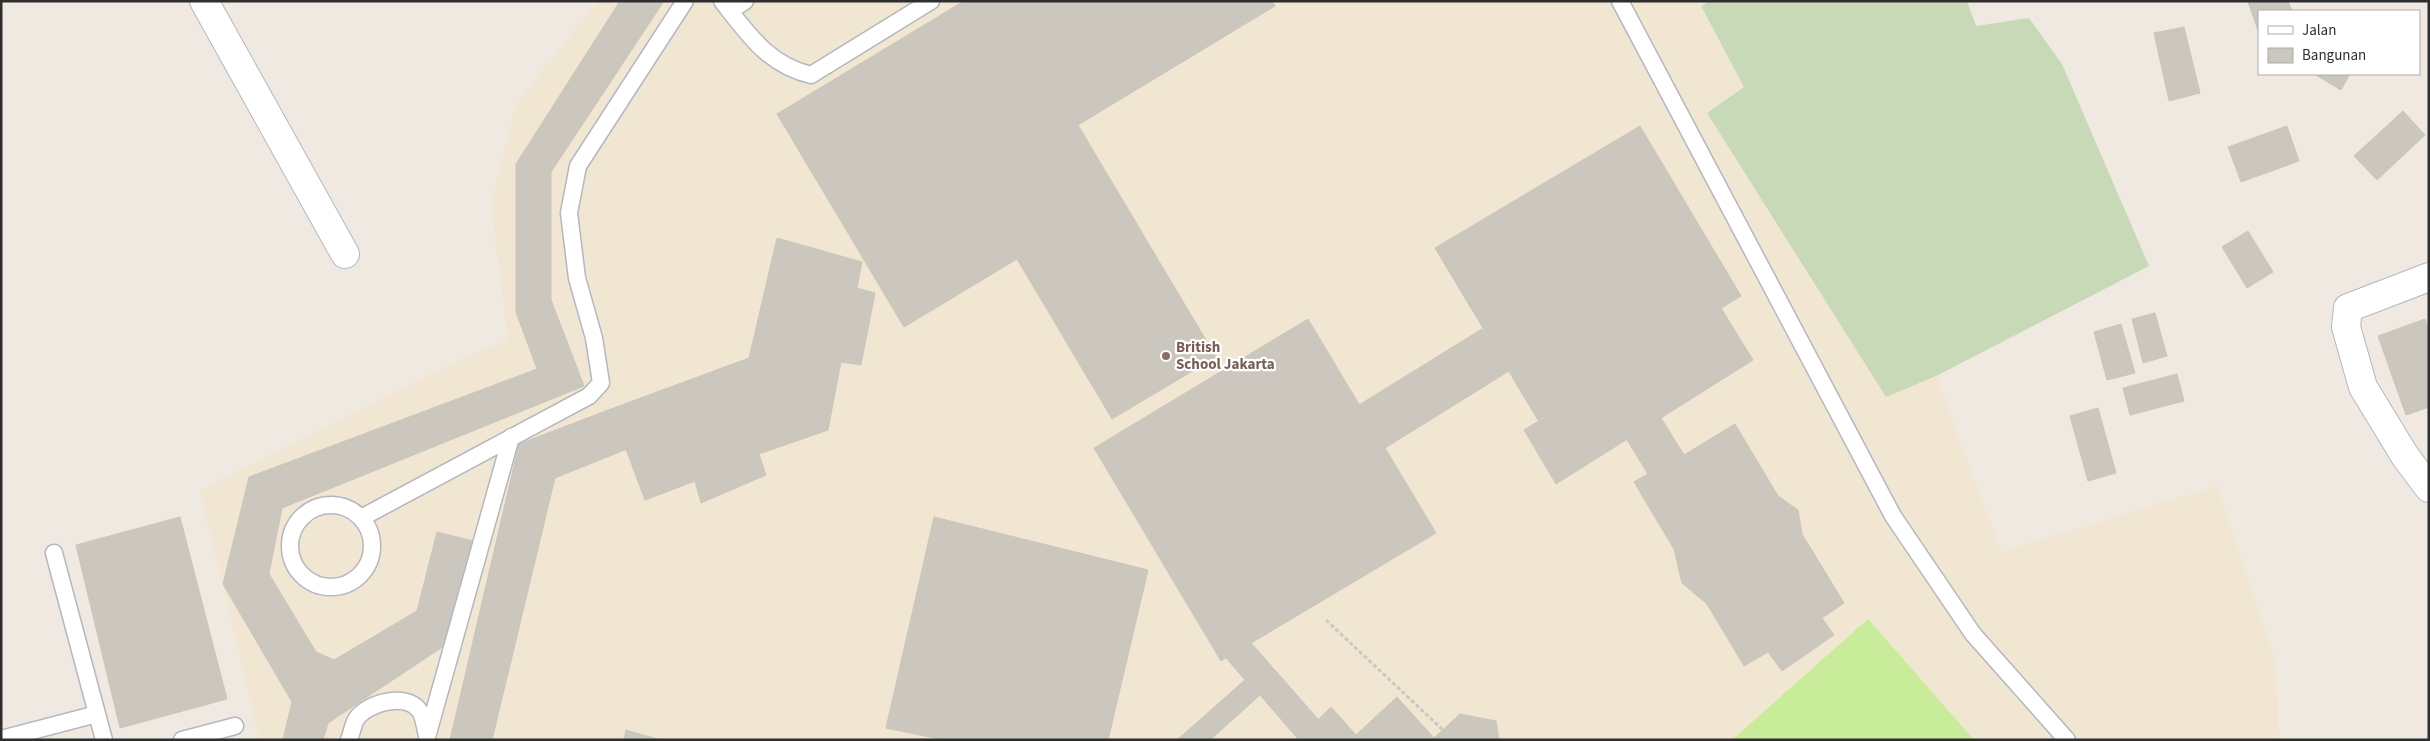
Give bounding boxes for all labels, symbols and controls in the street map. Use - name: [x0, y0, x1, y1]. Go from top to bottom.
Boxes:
- legend: [2258, 10, 2420, 75]
- text: Jalan: [2302, 20, 2336, 41]
- text: Bangunan: [2302, 45, 2366, 66]
- place label: British School Jakarta: [1176, 337, 1275, 375]
- marker: British School Jakarta: [1160, 350, 1172, 362]

